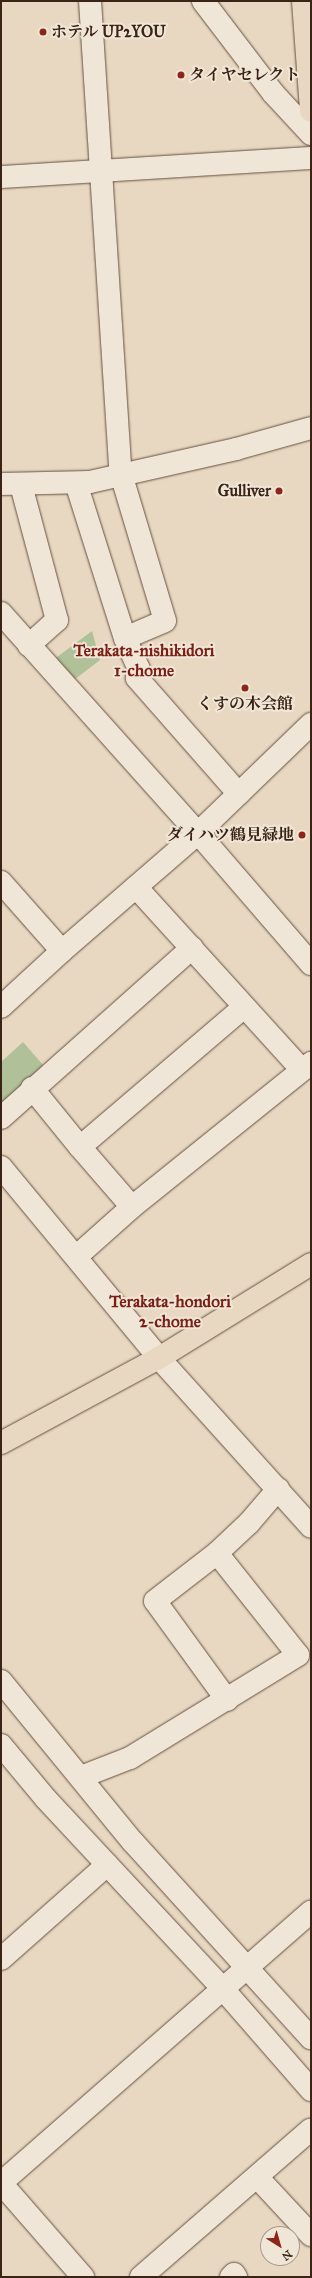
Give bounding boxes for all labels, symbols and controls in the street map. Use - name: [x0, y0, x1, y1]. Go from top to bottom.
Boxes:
- place label: ホテル UP2YOU: [51, 22, 167, 42]
- marker: ホテル UP2YOU: [38, 27, 48, 37]
- place label: タイヤセレクト: [189, 65, 301, 85]
- marker: タイヤセレクト: [176, 70, 186, 80]
- place label: Gulliver: [218, 481, 271, 501]
- marker: Gulliver: [274, 486, 284, 496]
- district label: Terakata-nishikidori 1-chome: [73, 641, 215, 681]
- marker: くすの木会館: [240, 683, 250, 693]
- place label: くすの木会館: [197, 694, 293, 714]
- place label: ダイハツ鶴見緑地: [166, 825, 294, 845]
- marker: ダイハツ鶴見緑地: [297, 830, 307, 840]
- district label: Terakata-hondori 2-chome: [109, 1292, 231, 1332]
- north arrow: [260, 2226, 300, 2266]
- text: N: [279, 2247, 295, 2263]

